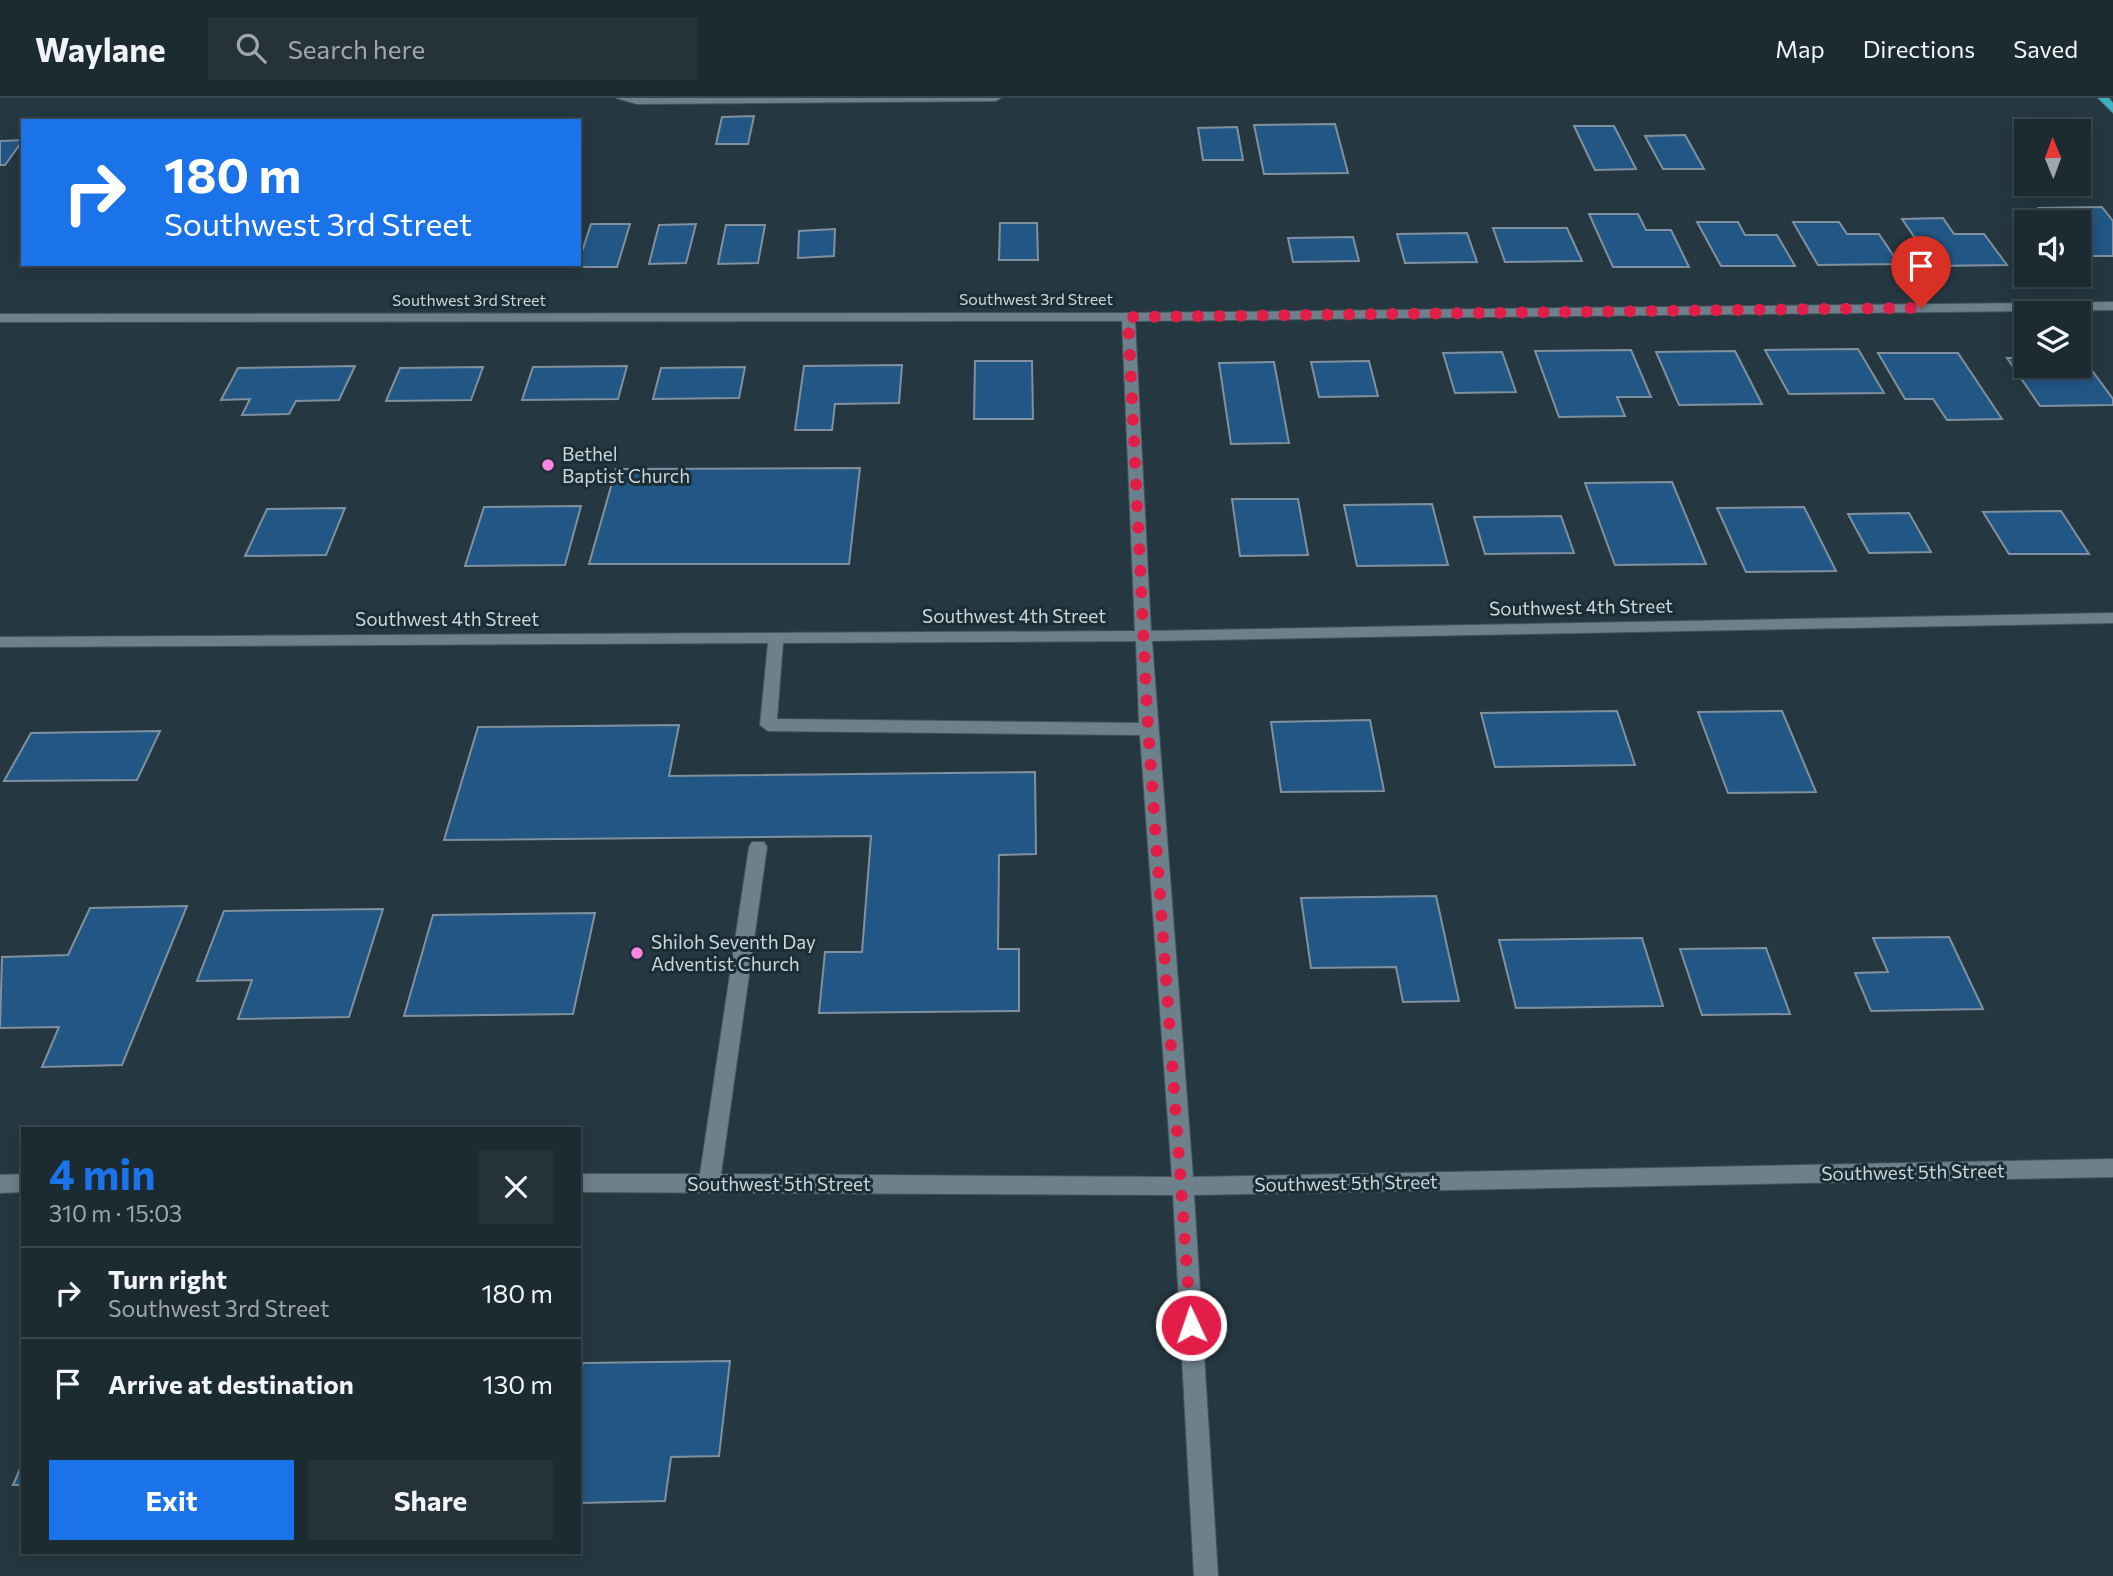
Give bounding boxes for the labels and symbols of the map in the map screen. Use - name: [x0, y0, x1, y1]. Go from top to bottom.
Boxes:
- north arrow: [2014, 119, 2091, 196]
- pin: [1891, 236, 1951, 308]
- street label: Southwest 3rd Street: [959, 289, 1113, 308]
- street label: Southwest 3rd Street: [392, 290, 546, 309]
- place label: Bethel Baptist Church: [562, 442, 690, 487]
- marker: Bethel Baptist Church: [540, 457, 556, 473]
- street label: Southwest 4th Street: [1489, 593, 1673, 620]
- street label: Southwest 4th Street: [922, 604, 1106, 627]
- street label: Southwest 4th Street: [355, 607, 539, 630]
- place label: Shiloh Seventh Day Adventist Church: [651, 930, 816, 975]
- marker: Shiloh Seventh Day Adventist Church: [629, 945, 645, 961]
- street label: Southwest 5th Street: [1821, 1158, 2005, 1185]
- street label: Southwest 5th Street: [1254, 1169, 1438, 1196]
- street label: Southwest 5th Street: [687, 1172, 871, 1195]
- position arrow: [1154, 1288, 1228, 1362]

